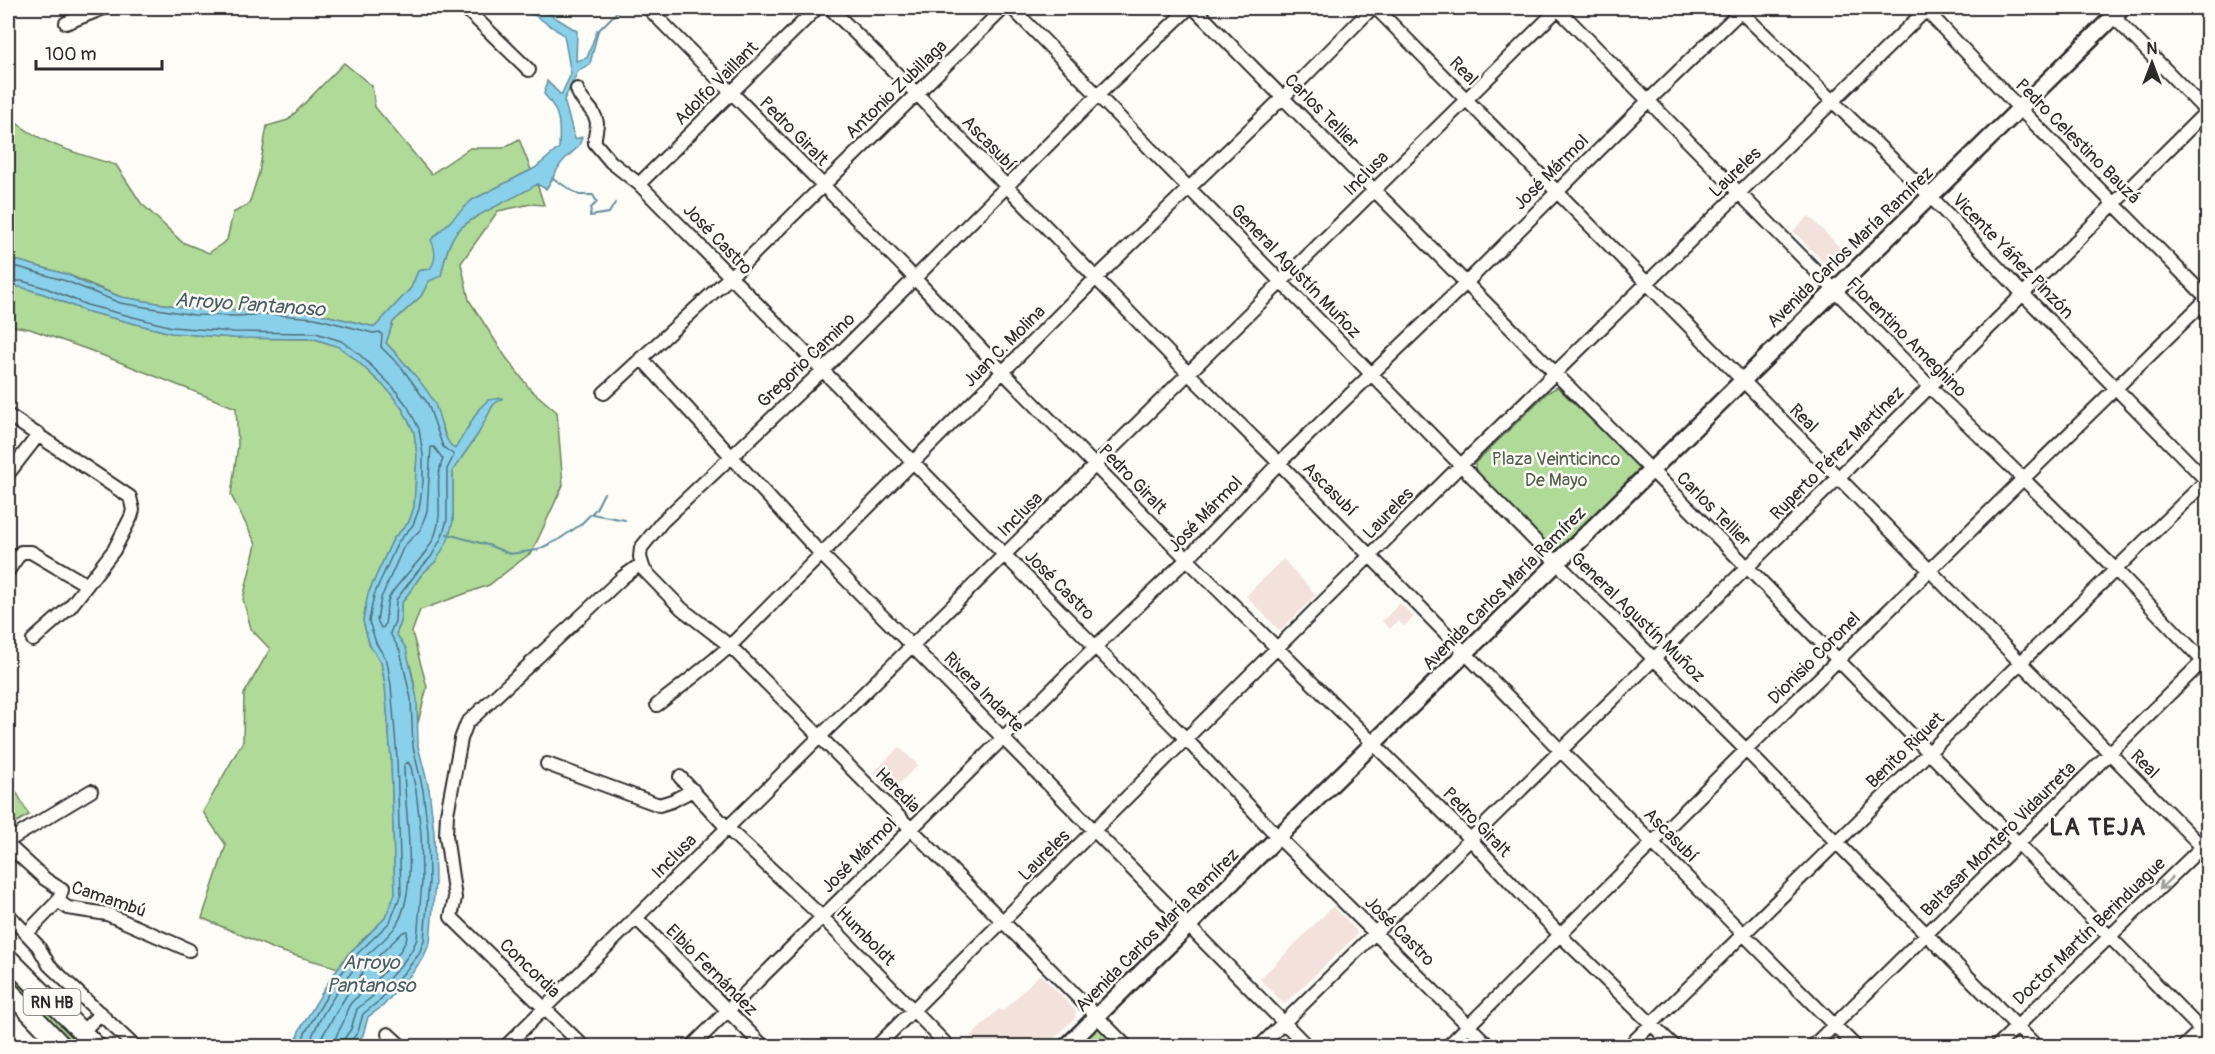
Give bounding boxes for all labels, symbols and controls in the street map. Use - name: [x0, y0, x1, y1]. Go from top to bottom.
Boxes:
- scale bar: [36, 33, 162, 71]
- north arrow: [2122, 33, 2182, 93]
- street label: Antonio Zubillaga: [840, 35, 952, 144]
- street label: Adolfo Vaillant: [669, 36, 764, 130]
- text: N: [2147, 39, 2158, 59]
- text: 100 m: [45, 43, 97, 66]
- street label: Real: [1444, 52, 1483, 91]
- street label: Carlos Tellier: [1279, 69, 1364, 154]
- street label: Pedro Celestino Bauzá: [2010, 74, 2145, 209]
- street label: Pedro Giralt: [754, 92, 834, 171]
- street label: Ascasubí: [957, 111, 1020, 176]
- street label: José Mármol: [1509, 130, 1594, 215]
- street label: Laureles: [1705, 142, 1766, 203]
- street label: Inclusa: [1339, 146, 1394, 201]
- street label: Avenida Carlos María Ramírez: [1762, 162, 1938, 333]
- street label: Vicente Yáñez Pinzón: [1947, 189, 2078, 324]
- street label: José Castro: [678, 199, 758, 280]
- street label: General Agustín Muñoz: [1225, 199, 1366, 343]
- street label: Florentino Ameghino: [1842, 272, 1972, 403]
- water label: Arroyo Pantanoso: [174, 287, 327, 322]
- street label: Juan C. Molina: [958, 300, 1050, 392]
- street label: Gregorio Camino: [753, 308, 860, 413]
- street label: Ruperto Pérez Martínez: [1765, 381, 1909, 525]
- street label: Real: [1784, 399, 1823, 438]
- street label: Pedro Giralt: [1094, 439, 1172, 520]
- park label: Plaza Veinticinco De Mayo: [1492, 448, 1621, 492]
- street label: Ascasubí: [1298, 457, 1362, 521]
- street label: Carlos Tellier: [1671, 467, 1756, 552]
- street label: José Mármol: [1163, 471, 1248, 557]
- street label: Laureles: [1358, 483, 1419, 544]
- street label: Inclusa: [993, 487, 1048, 542]
- street label: Avenida Carlos María Ramírez: [1417, 501, 1591, 675]
- street label: José Castro: [1020, 545, 1100, 626]
- street label: General Agustín Muñoz: [1566, 547, 1710, 688]
- street label: Dionisio Coronel: [1763, 607, 1866, 710]
- street label: Rivera Indarte: [938, 647, 1029, 738]
- street label: Benito Riquet: [1861, 707, 1950, 793]
- street label: Real: [2125, 745, 2164, 784]
- street label: Baltasar Montero Vidaurreta: [1916, 757, 2081, 922]
- street label: Heredia: [870, 763, 925, 818]
- street label: Pedro Giralt: [1438, 782, 1516, 863]
- street label: Ascasubí: [1639, 803, 1703, 867]
- street label: José Mármol: [817, 813, 902, 898]
- district label: LA TEJA: [2049, 813, 2147, 842]
- street label: Laureles: [1014, 825, 1075, 886]
- street label: Inclusa: [647, 829, 702, 884]
- street label: Avenida Carlos María Ramírez: [1070, 843, 1244, 1017]
- street label: Doctor Martín Berinduague: [2008, 852, 2171, 1010]
- one-way arrow: [2158, 875, 2173, 890]
- street label: Camambú: [68, 876, 149, 923]
- street label: José Castro: [1360, 891, 1440, 972]
- street label: Humboldt: [831, 902, 901, 971]
- street label: Elbio Fernández: [661, 919, 763, 1021]
- street label: Concordia: [494, 934, 565, 1003]
- water label: Arroyo Pantanoso: [327, 950, 417, 998]
- road number: RN HB: [23, 989, 80, 1015]

